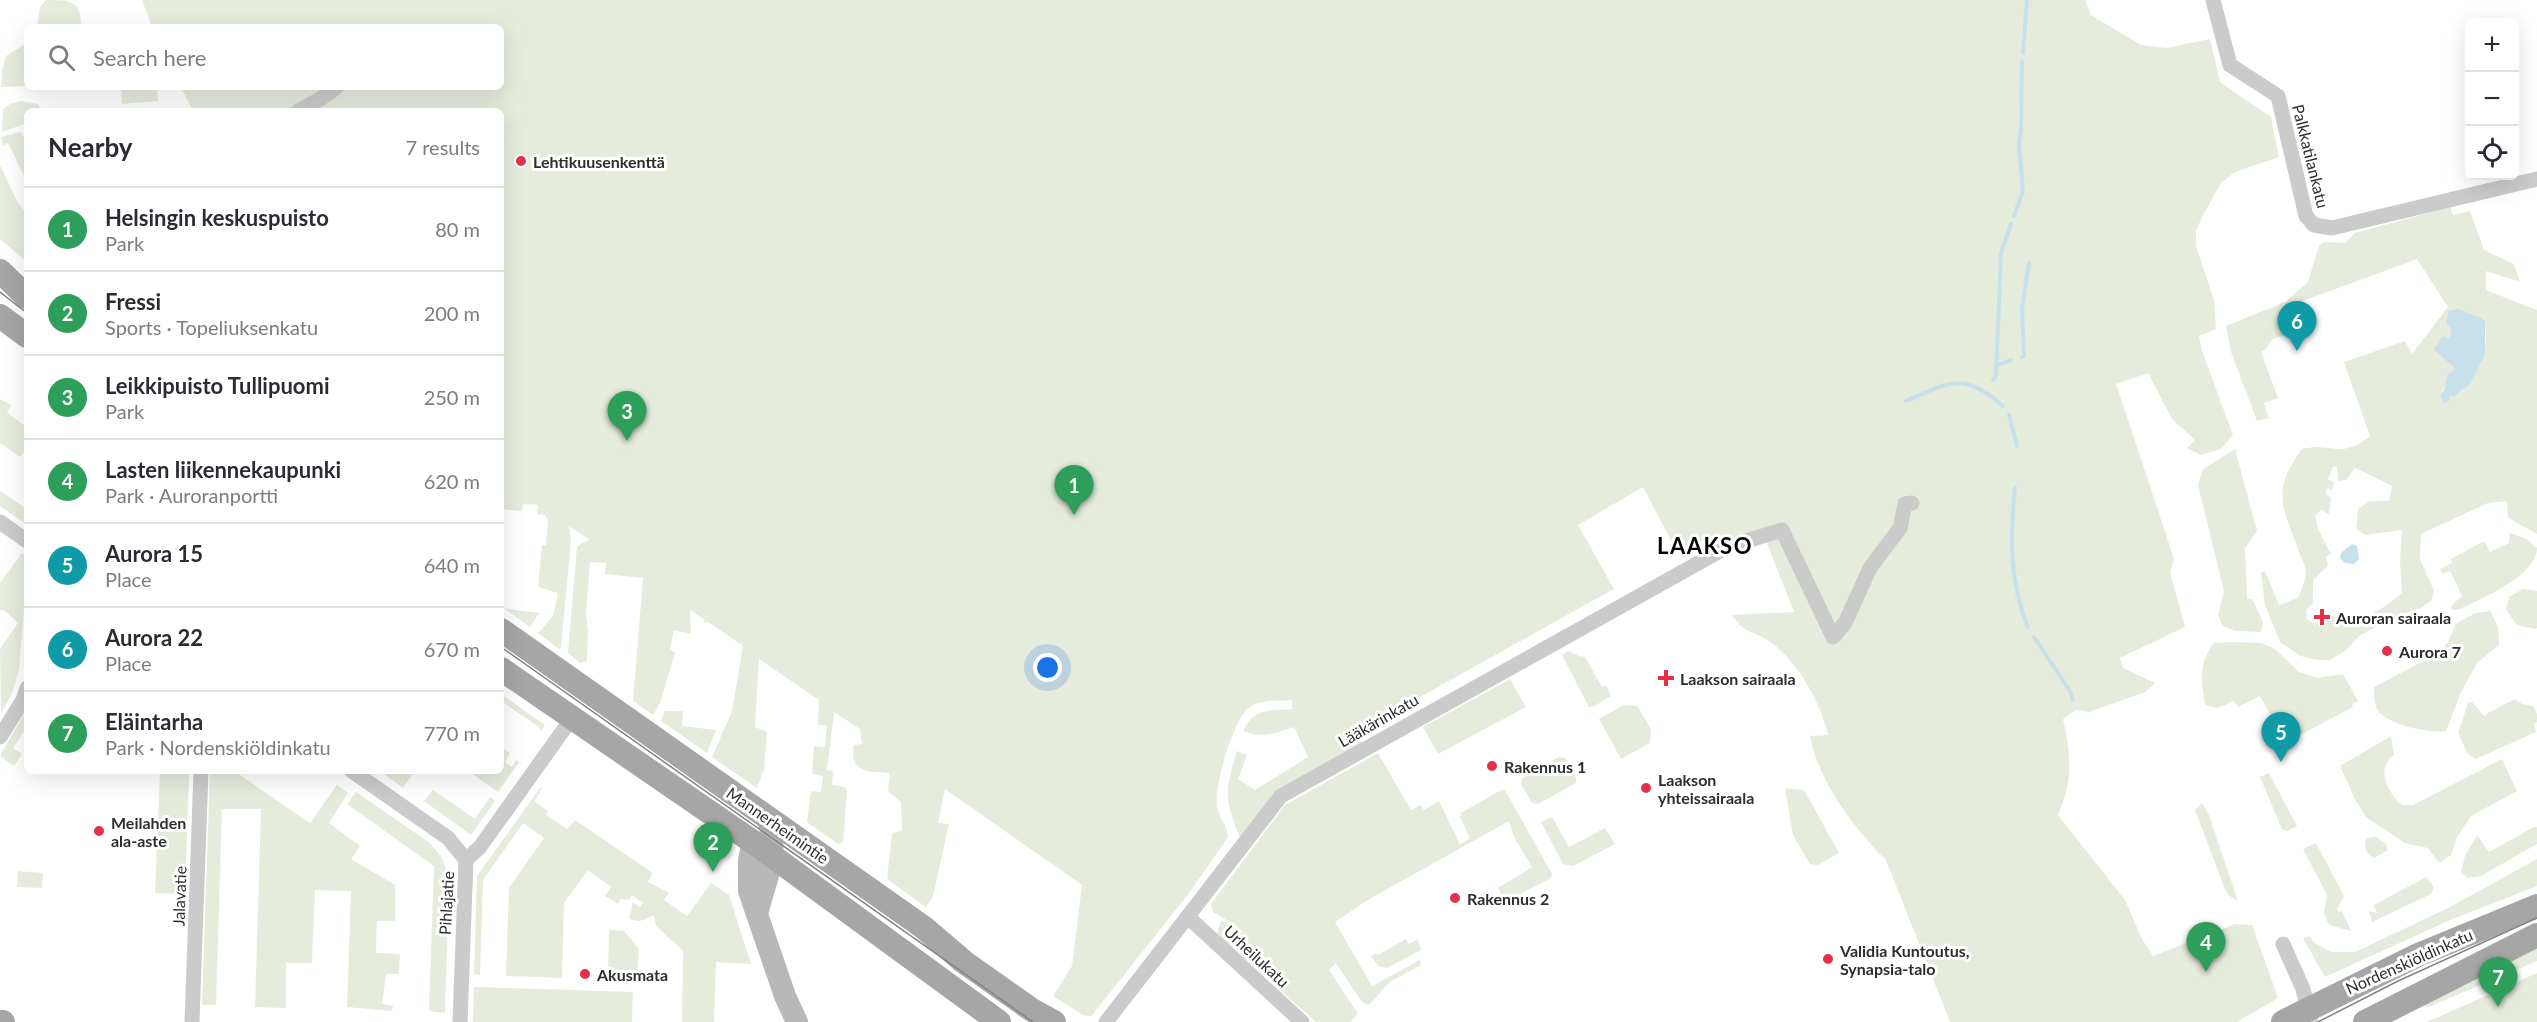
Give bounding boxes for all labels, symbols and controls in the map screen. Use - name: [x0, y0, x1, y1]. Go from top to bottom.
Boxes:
- map controls: [2465, 18, 2519, 180]
- button: +: [2465, 18, 2519, 72]
- search box: [24, 24, 504, 90]
- icon: search: [45, 41, 78, 74]
- text: Search here: [93, 44, 206, 71]
- button: −: [2465, 72, 2519, 126]
- street label: Palkkatilankatu: [2289, 102, 2333, 210]
- button: locate: [2465, 126, 2519, 180]
- text: Nearby: [48, 131, 133, 163]
- text: 7 results: [405, 135, 480, 159]
- place label: Lehtikuusenkenttä: [533, 152, 665, 171]
- marker: Lehtikuusenkenttä: [514, 154, 528, 168]
- text: Helsingin keskuspuisto: [105, 204, 329, 231]
- text: 1: [62, 217, 73, 241]
- text: 80 m: [435, 217, 480, 241]
- text: Park: [105, 231, 144, 255]
- text: Fressi: [105, 288, 161, 315]
- text: 2: [62, 301, 73, 325]
- text: 200 m: [424, 301, 480, 325]
- pin: 6: [2278, 302, 2316, 351]
- text: Sports · Topeliuksenkatu: [105, 315, 318, 339]
- text: Leikkipuisto Tullipuomi: [105, 372, 330, 399]
- text: 3: [62, 385, 73, 409]
- text: 250 m: [424, 385, 480, 409]
- pin: 3: [608, 392, 646, 441]
- text: Park: [105, 399, 144, 423]
- text: Lasten liikennekaupunki: [105, 456, 341, 483]
- pin: 1: [1054, 466, 1094, 515]
- text: 4: [62, 469, 73, 493]
- text: 620 m: [424, 469, 480, 493]
- text: Park · Auroranportti: [105, 483, 278, 507]
- district label: LAAKSO: [1657, 532, 1753, 559]
- text: Aurora 15: [105, 540, 203, 567]
- text: 5: [62, 553, 73, 577]
- text: 640 m: [424, 553, 480, 577]
- text: Place: [105, 567, 152, 591]
- marker: Auroran sairaala: [2313, 608, 2331, 626]
- place label: Auroran sairaala: [2335, 608, 2451, 627]
- text: Aurora 22: [105, 624, 203, 651]
- text: 6: [62, 637, 73, 661]
- text: 670 m: [424, 637, 480, 661]
- place label: Aurora 7: [2398, 642, 2461, 661]
- marker: Aurora 7: [2380, 644, 2394, 658]
- text: Place: [105, 651, 152, 675]
- your location: [1033, 653, 1062, 682]
- marker: Laakson sairaala: [1657, 669, 1675, 687]
- place label: Laakson sairaala: [1680, 669, 1796, 688]
- street label: Lääkärinkatu: [1335, 689, 1421, 751]
- text: Eläintarha: [105, 708, 203, 735]
- pin: 5: [2262, 712, 2300, 762]
- text: 7: [62, 721, 73, 745]
- text: 770 m: [424, 721, 480, 745]
- text: Park · Nordenskiöldinkatu: [105, 735, 331, 759]
- place label: Rakennus 1: [1504, 757, 1586, 776]
- marker: Rakennus 1: [1485, 759, 1499, 773]
- place label: Laakson yhteissairaala: [1658, 770, 1754, 807]
- marker: Laakson yhteissairaala: [1639, 781, 1653, 795]
- street label: Mannerheimintie: [723, 783, 833, 867]
- place label: Meilahden ala-aste: [111, 813, 186, 850]
- pin: 2: [694, 822, 732, 872]
- marker: Meilahden ala-aste: [92, 824, 106, 838]
- street label: Jalavatie: [168, 866, 190, 926]
- street label: Pihlajatie: [435, 871, 457, 935]
- place label: Rakennus 2: [1467, 889, 1549, 908]
- marker: Rakennus 2: [1448, 891, 1462, 905]
- street label: Urheilukatu: [1221, 921, 1293, 991]
- pin: 4: [2186, 922, 2226, 972]
- street label: Nordenskiöldinkatu: [2343, 924, 2475, 998]
- place label: Validia Kuntoutus, Synapsia-talo: [1839, 941, 1970, 978]
- marker: Validia Kuntoutus, Synapsia-talo: [1821, 952, 1835, 966]
- pin: 7: [2478, 958, 2518, 1007]
- place label: Akusmata: [596, 965, 668, 984]
- marker: Akusmata: [578, 967, 592, 981]

